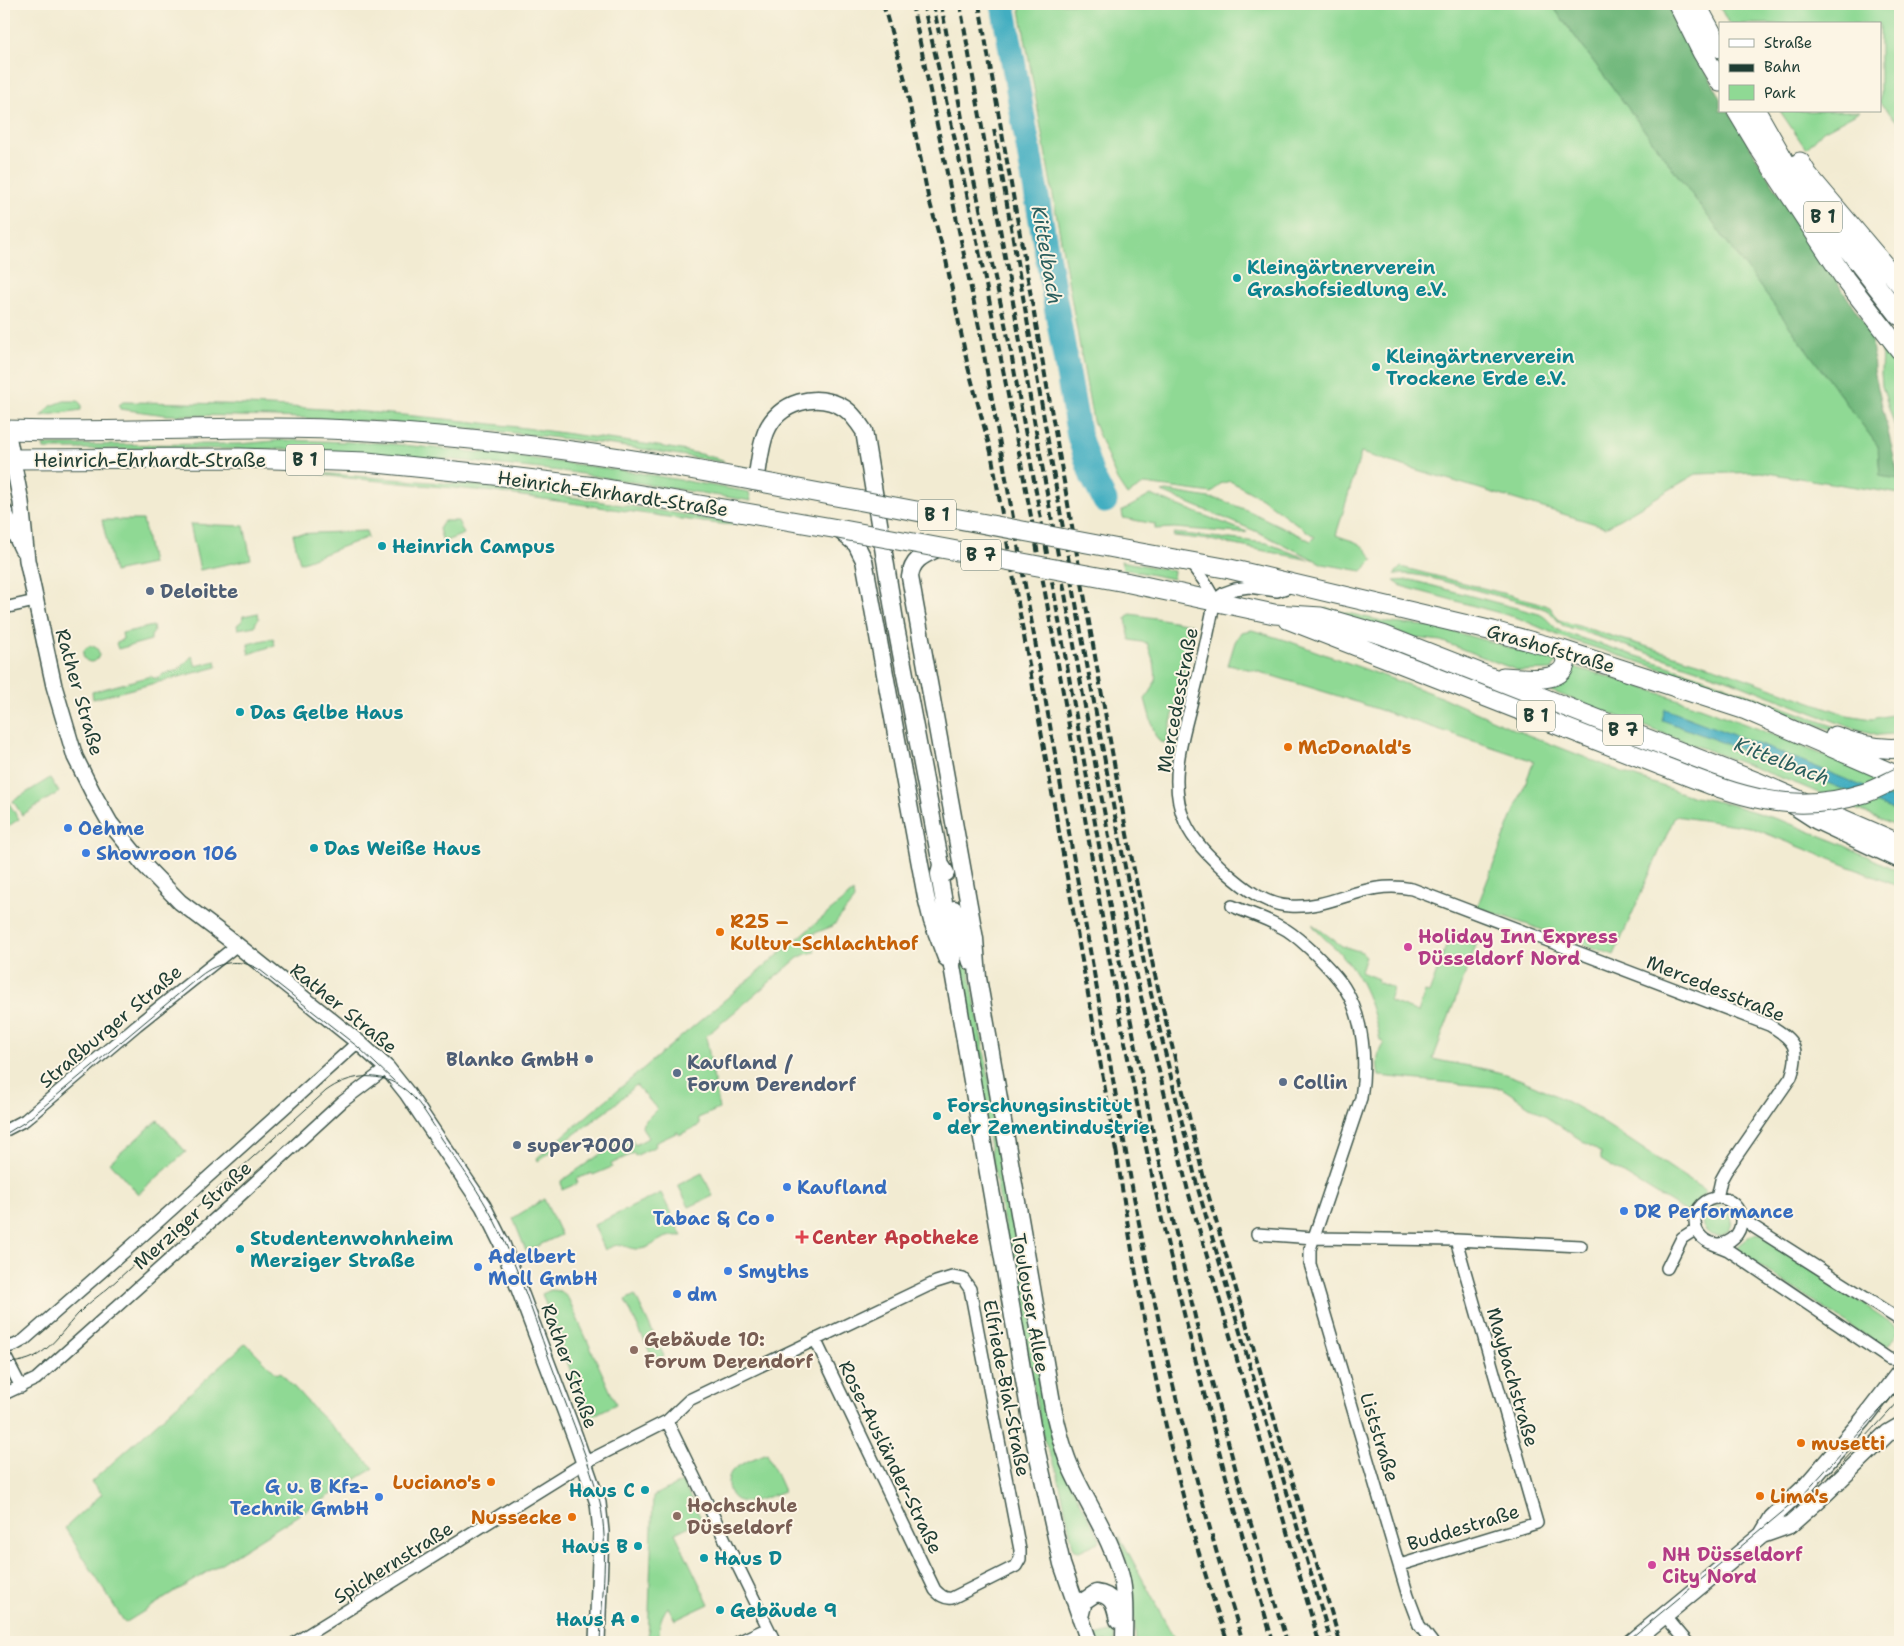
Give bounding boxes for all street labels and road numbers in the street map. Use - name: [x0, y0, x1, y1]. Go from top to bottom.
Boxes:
- road number: B 1: [1804, 202, 1842, 232]
- road number: B 1: [286, 444, 324, 476]
- street label: Heinrich-Ehrhardt-Straße: [34, 448, 266, 473]
- street label: Heinrich-Ehrhardt-Straße: [496, 465, 730, 522]
- road number: B 1: [918, 500, 956, 530]
- road number: B 7: [961, 540, 1001, 570]
- street label: Grashofstraße: [1484, 618, 1618, 679]
- street label: Mercedesstraße: [1151, 625, 1204, 775]
- street label: Rather Straße: [49, 626, 110, 759]
- road number: B 1: [1517, 700, 1555, 731]
- road number: B 7: [1603, 714, 1643, 746]
- street label: Mercedesstraße: [1643, 949, 1789, 1028]
- street label: Rather Straße: [285, 957, 402, 1059]
- street label: Straßburger Straße: [34, 959, 187, 1094]
- street label: Merziger Straße: [128, 1155, 257, 1275]
- street label: Toulouser Allee: [1006, 1231, 1055, 1375]
- street label: Elfriede-Bial-Straße: [977, 1298, 1036, 1479]
- street label: Rather Straße: [535, 1300, 604, 1432]
- street label: Maybachstraße: [1481, 1304, 1544, 1450]
- street label: Rose-Ausländer-Straße: [833, 1356, 948, 1558]
- street label: Liststraße: [1354, 1389, 1405, 1485]
- street label: Buddestraße: [1404, 1499, 1522, 1556]
- street label: Spichernstraße: [329, 1516, 458, 1609]

